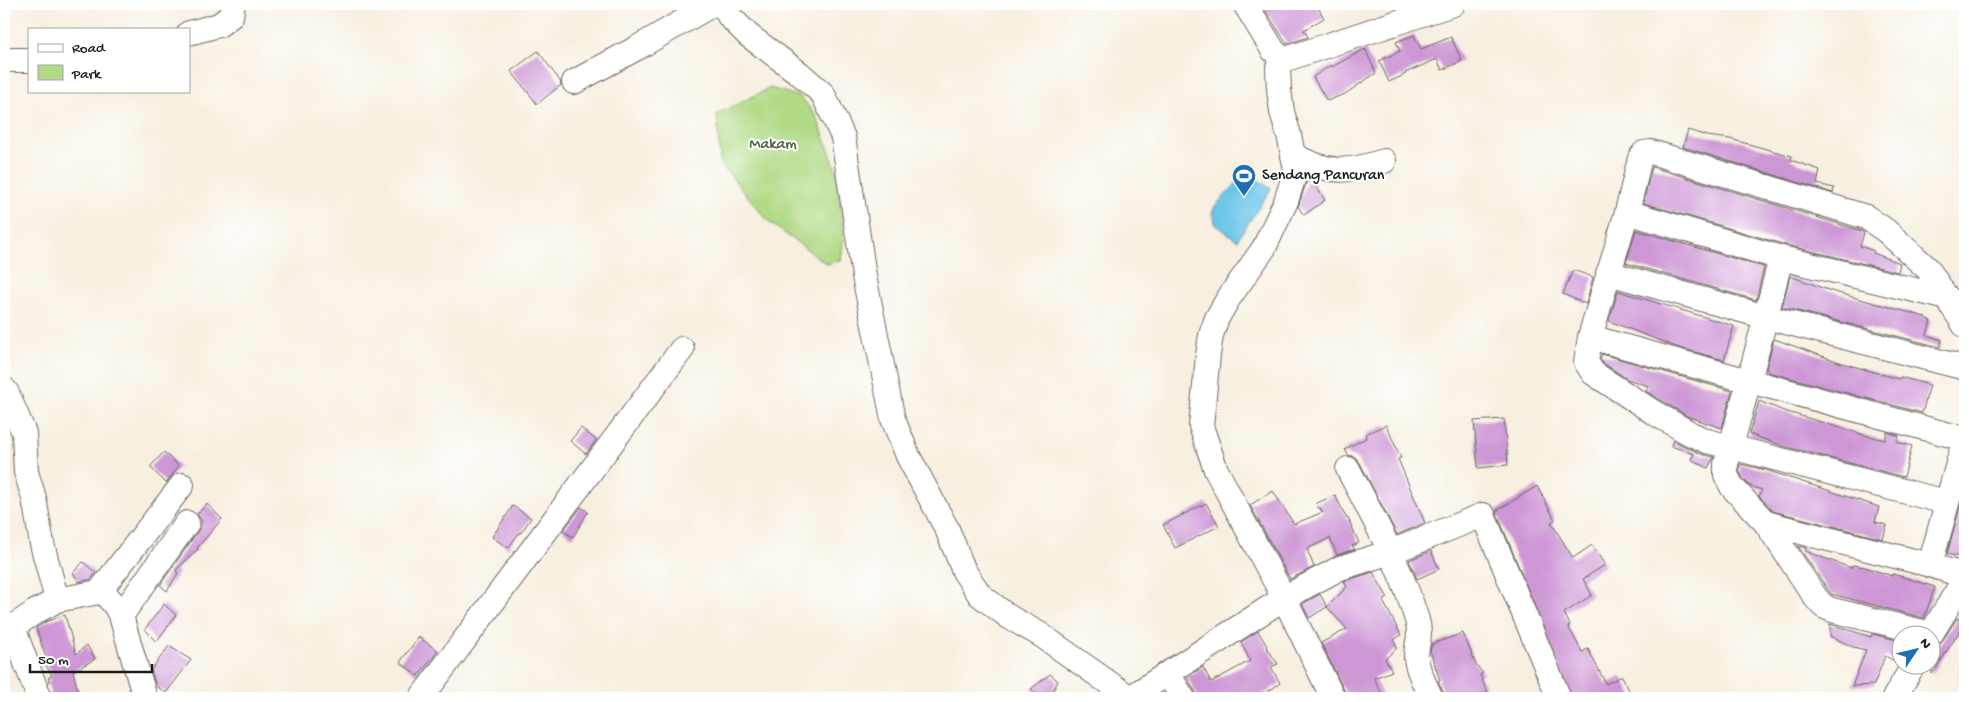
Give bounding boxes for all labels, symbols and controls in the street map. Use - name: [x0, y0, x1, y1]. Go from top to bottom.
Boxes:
- legend: [28, 28, 190, 92]
- text: Road: [72, 40, 106, 58]
- text: Park: [71, 66, 102, 84]
- park label: Makam: [749, 136, 797, 155]
- sports icon: Sendang Pancuran: [1231, 163, 1257, 197]
- place label: Sendang Pancuran: [1262, 167, 1385, 186]
- north arrow: [1892, 624, 1942, 674]
- text: N: [1915, 635, 1934, 653]
- scale bar: [30, 642, 152, 674]
- text: 50 m: [38, 652, 69, 670]

